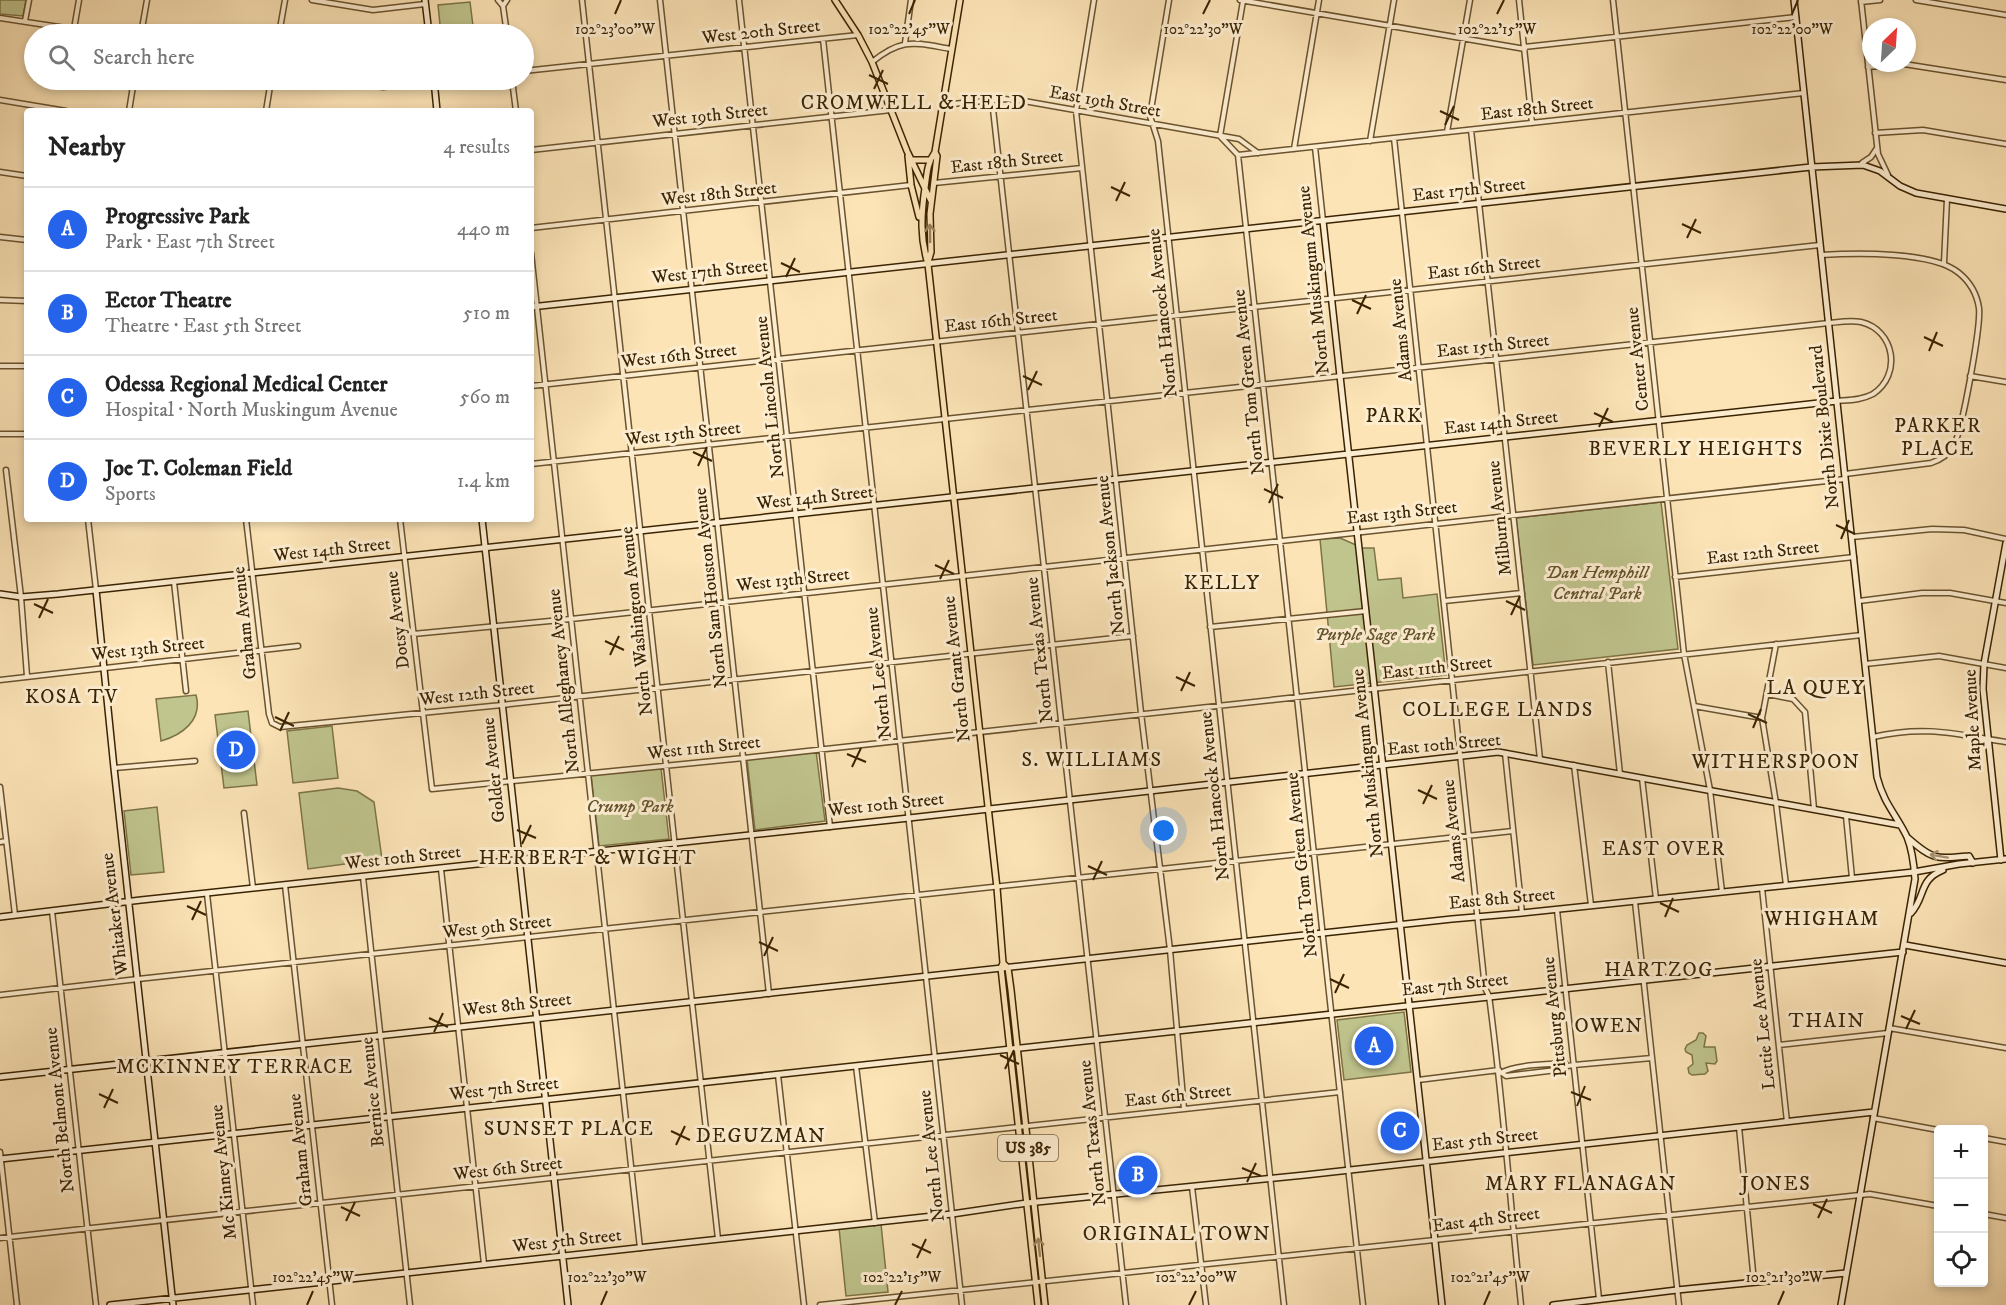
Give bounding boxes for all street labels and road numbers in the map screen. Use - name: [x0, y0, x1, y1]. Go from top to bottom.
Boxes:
- street label: West 20th Street: [700, 15, 821, 49]
- street label: East 19th Street: [1047, 81, 1163, 123]
- street label: East 18th Street: [1480, 92, 1595, 126]
- street label: West 19th Street: [650, 99, 769, 133]
- street label: East 18th Street: [950, 145, 1065, 179]
- street label: East 17th Street: [1411, 173, 1527, 207]
- street label: West 18th Street: [659, 177, 778, 211]
- street label: North Muskingum Avenue: [1293, 185, 1335, 375]
- street label: North Hancock Avenue: [1143, 227, 1183, 399]
- street label: East 16th Street: [1426, 251, 1542, 285]
- street label: West 17th Street: [650, 255, 769, 289]
- street label: Adams Avenue: [1385, 277, 1417, 383]
- street label: North Tom Green Avenue: [1228, 288, 1270, 476]
- street label: East 16th Street: [943, 304, 1059, 338]
- street label: Center Avenue: [1622, 306, 1654, 412]
- street label: North Lincoln Avenue: [751, 315, 789, 479]
- street label: East 15th Street: [1436, 329, 1551, 363]
- street label: West 16th Street: [619, 339, 738, 373]
- street label: North Dixie Boulevard: [1805, 344, 1845, 510]
- street label: East 14th Street: [1443, 406, 1559, 440]
- street label: West 15th Street: [623, 417, 742, 451]
- street label: Milburn Avenue: [1483, 459, 1517, 577]
- street label: North Jackson Avenue: [1092, 474, 1130, 636]
- street label: West 14th Street: [755, 481, 875, 515]
- street label: North Sam Houston Avenue: [690, 487, 732, 689]
- street label: East 13th Street: [1346, 496, 1459, 530]
- street label: North Washington Avenue: [616, 525, 658, 717]
- street label: West 14th Street: [272, 533, 392, 567]
- street label: East 12th Street: [1706, 536, 1821, 570]
- street label: West 13th Street: [734, 563, 851, 597]
- street label: Graham Avenue: [228, 566, 262, 680]
- street label: Dotsy Avenue: [381, 570, 415, 670]
- street label: North Texas Avenue: [1021, 576, 1059, 724]
- street label: North Alleghaney Avenue: [543, 588, 585, 774]
- street label: North Grant Avenue: [938, 595, 976, 743]
- street label: North Lee Avenue: [861, 606, 897, 740]
- street label: West 13th Street: [89, 632, 206, 666]
- street label: East 11th Street: [1381, 651, 1494, 685]
- street label: North Muskingum Avenue: [1347, 668, 1389, 858]
- street label: Maple Avenue: [1959, 669, 1987, 771]
- street label: West 12th Street: [417, 677, 536, 711]
- street label: North Hancock Avenue: [1195, 710, 1235, 882]
- street label: Golder Avenue: [478, 716, 510, 824]
- street label: East 10th Street: [1386, 729, 1502, 761]
- street label: West 11th Street: [645, 731, 762, 765]
- street label: North Tom Green Avenue: [1281, 771, 1323, 959]
- street label: Adams Avenue: [1438, 778, 1470, 884]
- street label: West 10th Street: [826, 788, 945, 822]
- street label: West 10th Street: [343, 841, 462, 875]
- street label: Whitaker Avenue: [97, 852, 134, 977]
- street label: East 8th Street: [1448, 883, 1556, 915]
- street label: West 9th Street: [440, 910, 553, 944]
- street label: Pittsburg Avenue: [1538, 956, 1572, 1078]
- street label: Lettie Lee Avenue: [1745, 957, 1781, 1091]
- street label: East 7th Street: [1401, 968, 1510, 1002]
- street label: West 8th Street: [460, 988, 573, 1022]
- street label: North Belmont Avenue: [40, 1026, 80, 1194]
- street label: Bernice Avenue: [356, 1036, 390, 1148]
- street label: North Texas Avenue: [1074, 1059, 1112, 1207]
- street label: West 7th Street: [447, 1072, 560, 1106]
- street label: East 6th Street: [1124, 1079, 1233, 1113]
- street label: North Lee Avenue: [914, 1089, 950, 1223]
- street label: Graham Avenue: [284, 1093, 318, 1207]
- street label: Mc Kinney Avenue: [206, 1103, 242, 1241]
- street label: East 5th Street: [1431, 1123, 1539, 1157]
- road number: US 385: [998, 1135, 1058, 1161]
- street label: West 6th Street: [451, 1152, 564, 1186]
- street label: East 4th Street: [1431, 1202, 1541, 1238]
- street label: West 5th Street: [510, 1224, 623, 1258]

